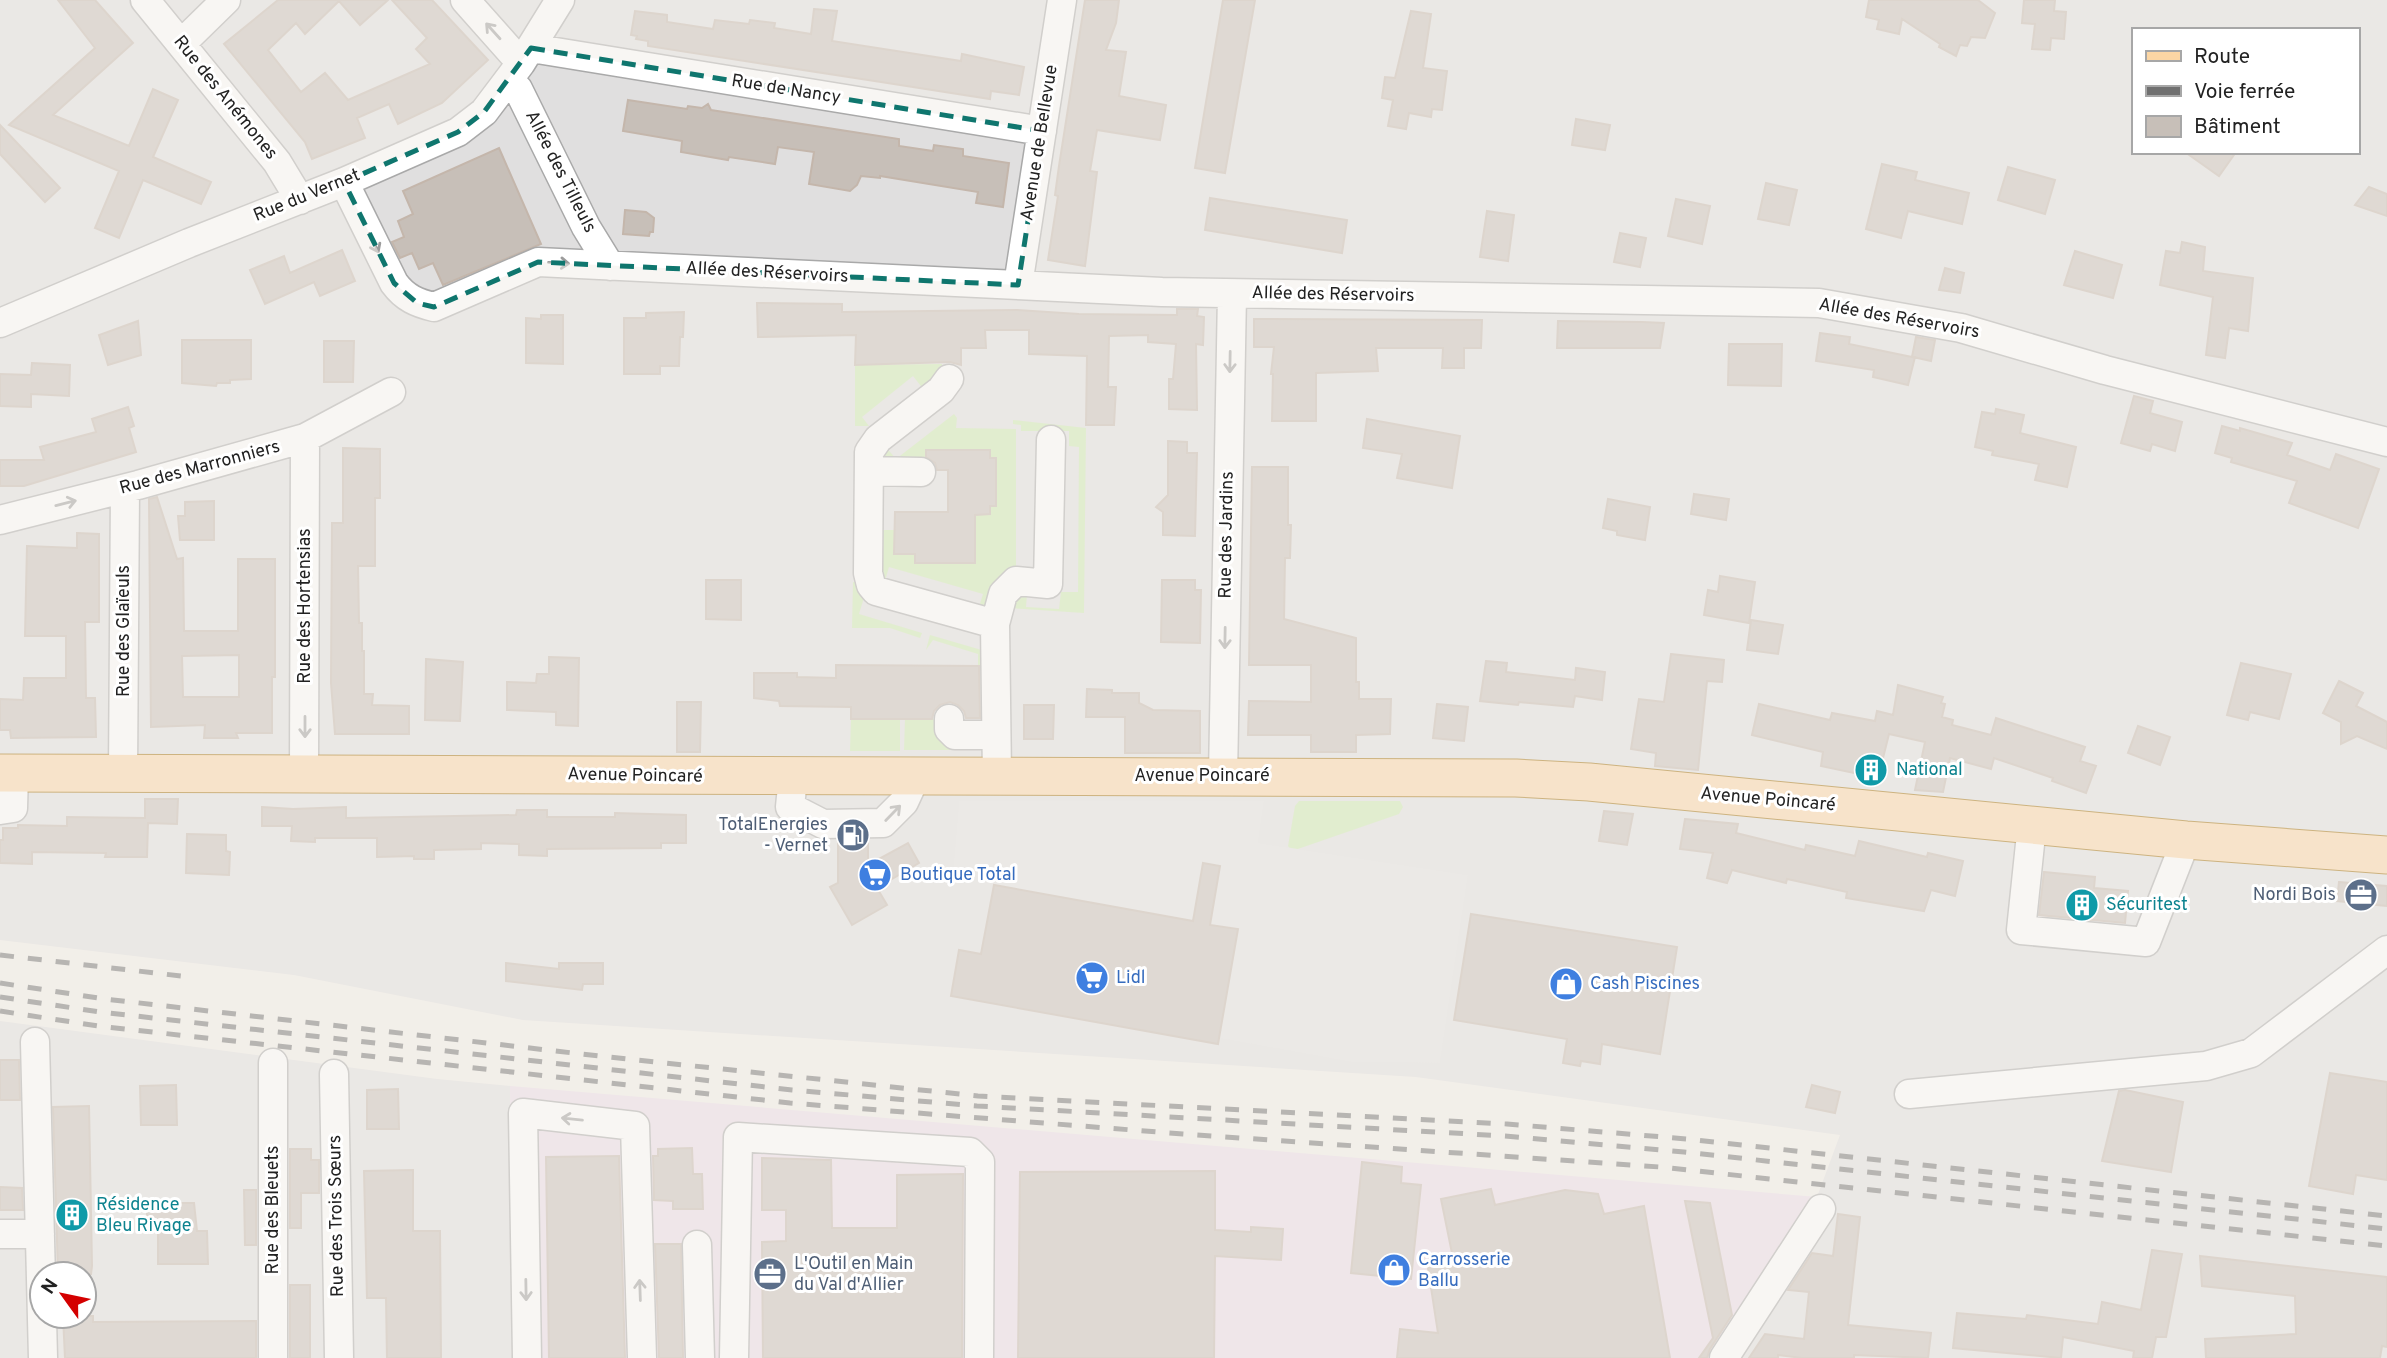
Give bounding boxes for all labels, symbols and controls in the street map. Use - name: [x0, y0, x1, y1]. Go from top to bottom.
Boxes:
- one-way arrow: [485, 23, 502, 40]
- legend: [2132, 28, 2359, 154]
- street label: Rue des Anémones: [168, 31, 282, 165]
- text: Route: [2194, 44, 2250, 71]
- street label: Avenue de Bellevue: [1016, 63, 1064, 223]
- street label: Rue de Nancy: [730, 70, 842, 110]
- text: Voie ferrée: [2194, 79, 2295, 106]
- street label: Allée des Tilleuls: [519, 107, 601, 237]
- text: Bâtiment: [2194, 114, 2281, 141]
- street label: Rue du Vernet: [250, 164, 364, 228]
- one-way arrow: [368, 232, 382, 253]
- one-way arrow: [547, 257, 570, 270]
- street label: Allée des Réservoirs: [685, 257, 849, 289]
- street label: Allée des Réservoirs: [1251, 282, 1415, 308]
- street label: Allée des Réservoirs: [1817, 294, 1981, 344]
- one-way arrow: [1223, 350, 1237, 373]
- street label: Rue des Marronniers: [117, 436, 283, 500]
- street label: Rue des Jardins: [1214, 471, 1240, 599]
- one-way arrow: [54, 496, 77, 509]
- street label: Rue des Hortensias: [294, 528, 317, 684]
- street label: Rue des Glaïeuls: [113, 565, 136, 697]
- one-way arrow: [1218, 627, 1231, 650]
- one-way arrow: [298, 715, 312, 738]
- building icon: National: [1852, 751, 1890, 789]
- place label: National: [1896, 759, 1963, 782]
- street label: Avenue Poincaré: [567, 763, 703, 789]
- street label: Avenue Poincaré: [1134, 765, 1270, 788]
- street label: Avenue Poincaré: [1699, 783, 1837, 817]
- one-way arrow: [885, 805, 902, 822]
- place label: TotalEnergies - Vernet: [718, 814, 828, 858]
- fuel station icon: TotalEnergies - Vernet: [834, 816, 872, 854]
- supermarket icon: Boutique Total: [856, 856, 894, 894]
- place label: Boutique Total: [900, 864, 1016, 887]
- office icon: Nordi Bois: [2342, 876, 2380, 914]
- place label: Nordi Bois: [2253, 884, 2336, 907]
- building icon: Sécuritest: [2063, 886, 2101, 924]
- place label: Sécuritest: [2106, 894, 2188, 917]
- supermarket icon: Lidl: [1073, 959, 1111, 997]
- shop icon: Cash Piscines: [1547, 965, 1585, 1003]
- place label: Lidl: [1116, 967, 1145, 990]
- place label: Cash Piscines: [1590, 973, 1700, 996]
- one-way arrow: [562, 1112, 584, 1125]
- street label: Rue des Trois Sœurs: [324, 1135, 350, 1297]
- street label: Rue des Bleuets: [262, 1146, 285, 1274]
- place label: Résidence Bleu Rivage: [96, 1194, 191, 1238]
- building icon: Résidence Bleu Rivage: [53, 1196, 91, 1234]
- place label: Carrosserie Ballu: [1418, 1249, 1510, 1293]
- shop icon: Carrosserie Ballu: [1375, 1251, 1413, 1289]
- place label: L'Outil en Main du Val d'Allier: [794, 1253, 914, 1297]
- office icon: L'Outil en Main du Val d'Allier: [751, 1255, 789, 1293]
- north arrow: [28, 1260, 98, 1330]
- text: N: [37, 1275, 64, 1299]
- one-way arrow: [519, 1279, 532, 1302]
- one-way arrow: [633, 1279, 647, 1302]

